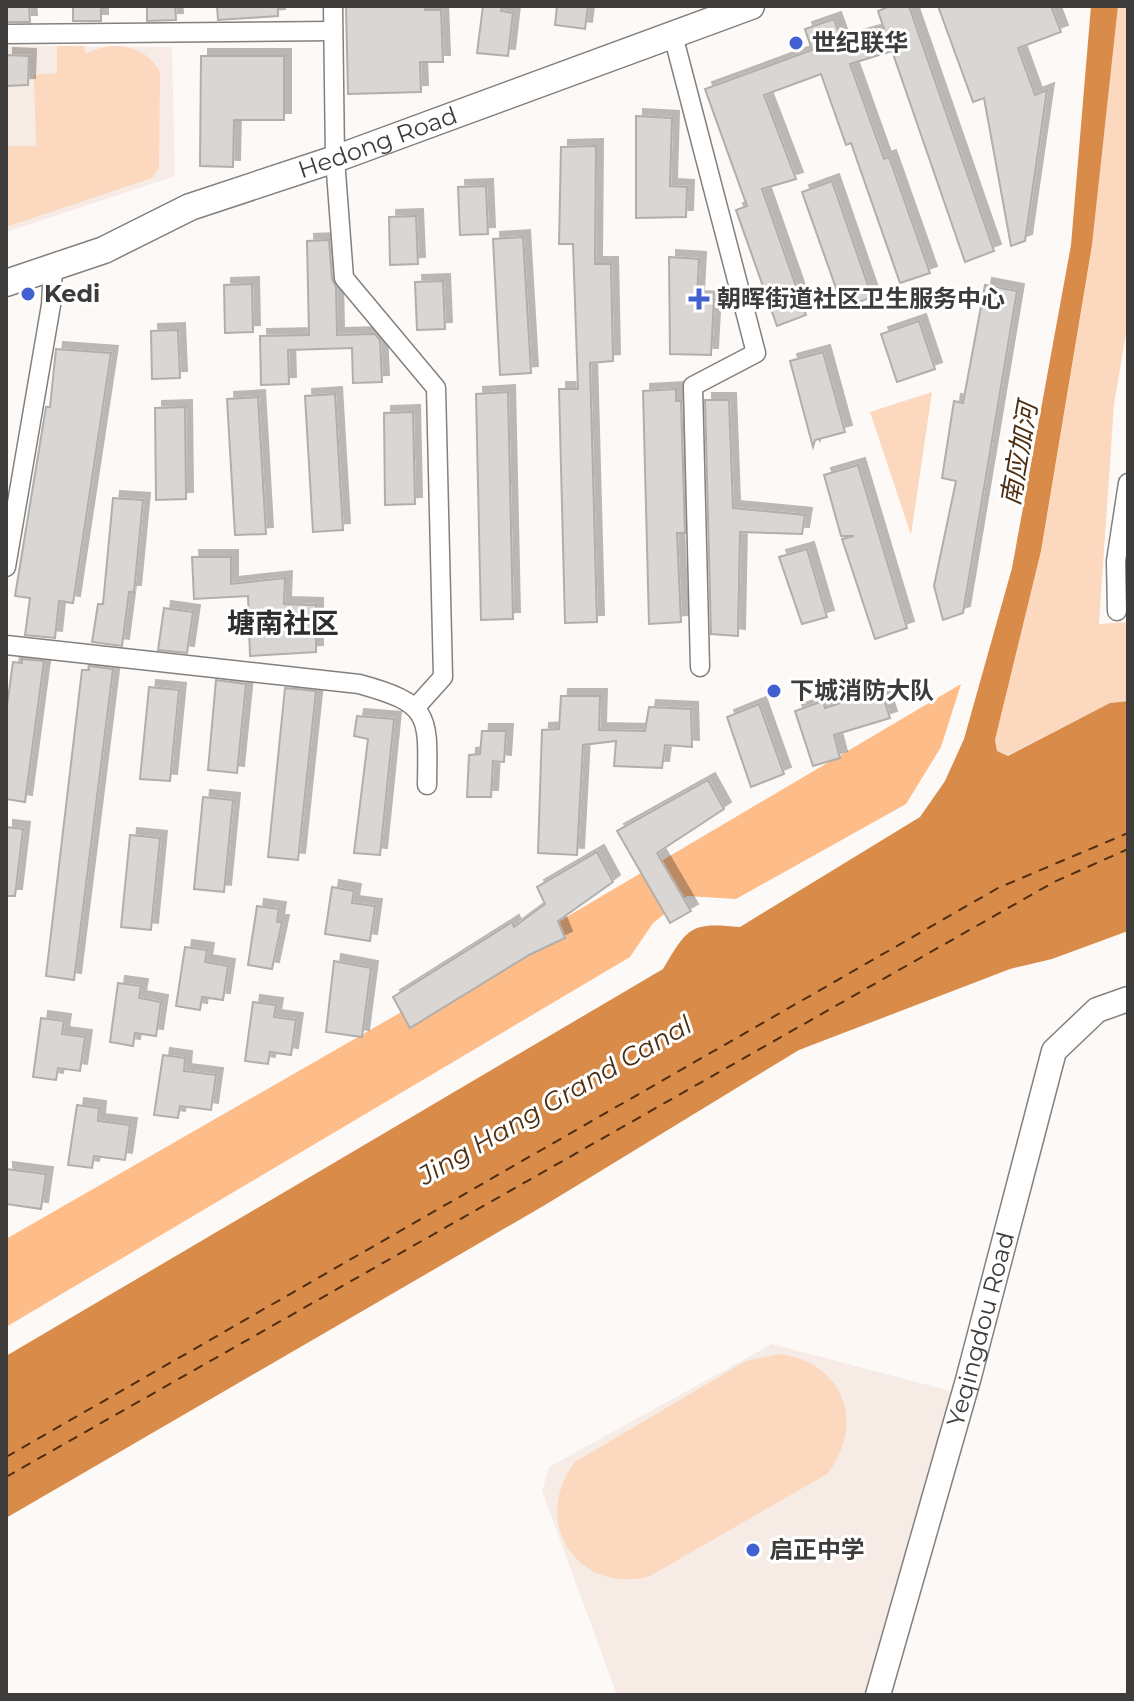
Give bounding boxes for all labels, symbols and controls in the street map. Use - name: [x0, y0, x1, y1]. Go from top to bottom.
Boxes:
- place label: 世纪联华: [812, 28, 908, 57]
- marker: 世纪联华: [787, 34, 805, 52]
- street label: Hedong Road: [294, 100, 461, 184]
- place label: Kedi: [44, 279, 100, 308]
- place label: 朝晖街道社区卫生服务中心: [717, 284, 1005, 313]
- marker: Kedi: [19, 285, 37, 303]
- marker: 朝晖街道社区卫生服务中心: [688, 288, 710, 310]
- water label: 南应加河: [994, 395, 1045, 508]
- district label: 塘南社区: [227, 606, 339, 640]
- place label: 下城消防大队: [790, 676, 934, 705]
- marker: 下城消防大队: [765, 682, 783, 700]
- water label: Jing Hang Grand Canal: [412, 1008, 698, 1192]
- street label: Yeqingdou Road: [940, 1229, 1020, 1430]
- place label: 启正中学: [769, 1535, 865, 1564]
- marker: 启正中学: [744, 1541, 762, 1559]

